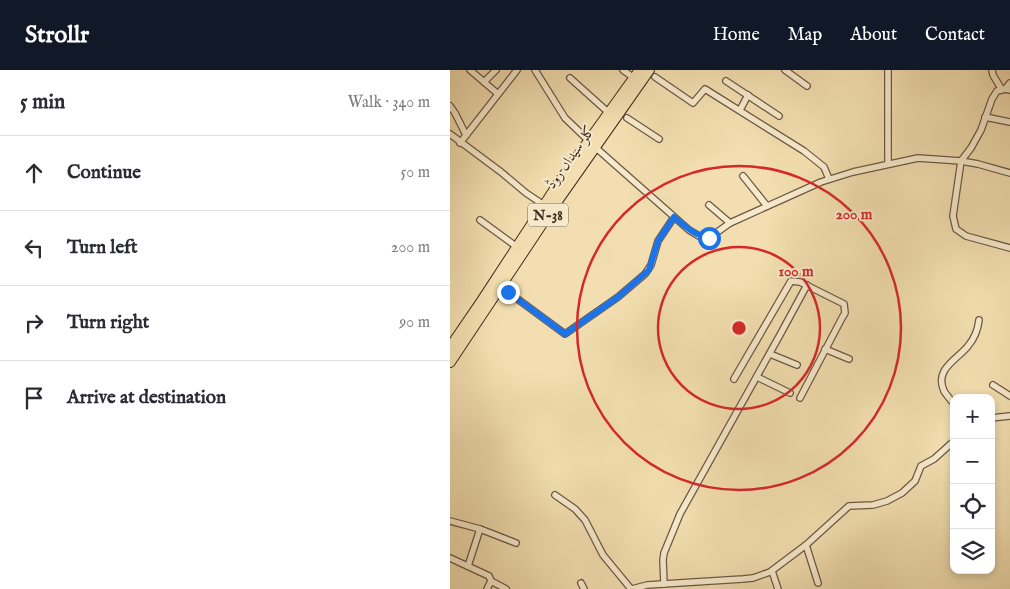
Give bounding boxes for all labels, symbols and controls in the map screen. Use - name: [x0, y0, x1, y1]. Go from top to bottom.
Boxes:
- text: Strollr: [25, 20, 89, 51]
- text: Home: [713, 24, 760, 47]
- text: Map: [788, 24, 822, 47]
- text: About: [850, 24, 897, 47]
- text: Contact: [925, 24, 985, 47]
- text: 5 min: [20, 89, 65, 116]
- text: Walk · 340 m: [348, 93, 430, 113]
- street label: کلر سیداں روڈ: [542, 122, 599, 193]
- icon: ahead: [20, 159, 48, 187]
- text: Continue: [67, 161, 141, 185]
- text: 50 m: [401, 163, 430, 183]
- road number: N-38: [528, 204, 568, 226]
- text: 200 m: [836, 205, 873, 224]
- route start: [698, 227, 721, 250]
- icon: left: [20, 234, 48, 262]
- text: Turn left: [67, 236, 138, 260]
- text: 200 m: [391, 238, 430, 258]
- text: 100 m: [778, 262, 814, 281]
- route end: [497, 281, 520, 304]
- icon: right: [20, 309, 48, 337]
- text: Turn right: [67, 311, 149, 335]
- text: 90 m: [399, 313, 430, 333]
- centre of rings: [730, 319, 748, 337]
- icon: arrive: [20, 384, 48, 412]
- text: Arrive at destination: [67, 386, 226, 410]
- map controls: [950, 394, 995, 574]
- button: +: [950, 394, 995, 439]
- button: −: [950, 439, 995, 484]
- button: locate: [950, 484, 995, 529]
- button: layers: [950, 529, 995, 574]

